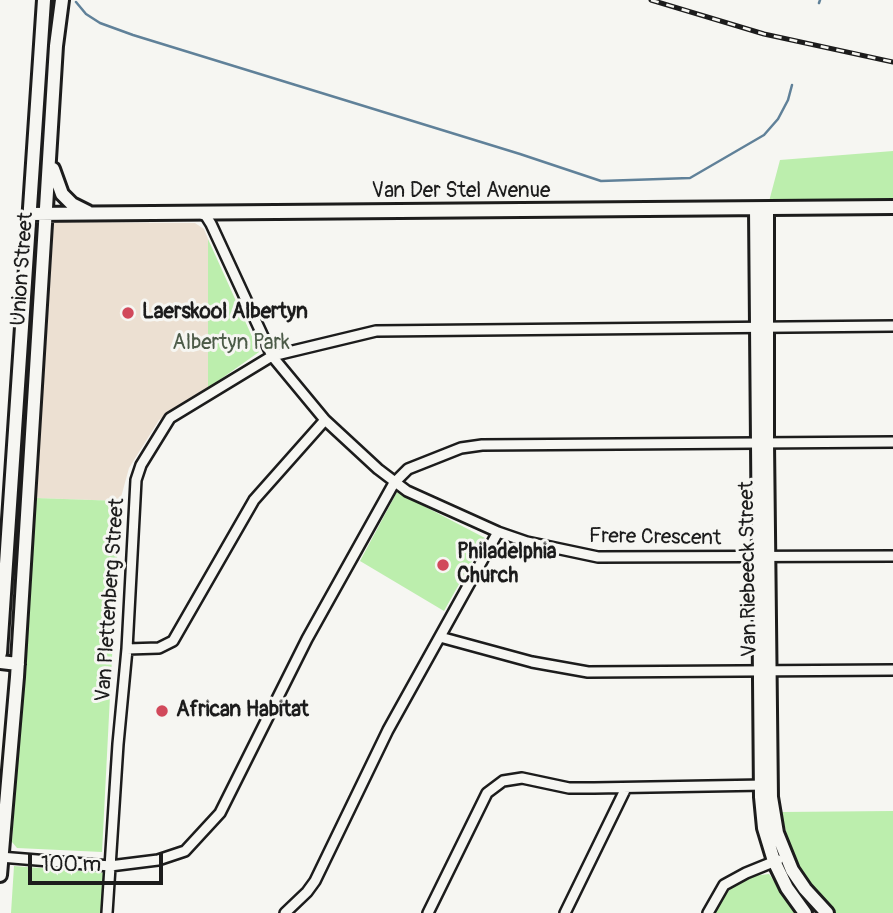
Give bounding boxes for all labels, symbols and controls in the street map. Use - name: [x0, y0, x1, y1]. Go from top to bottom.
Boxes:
- street label: Van Der Stel Avenue: [372, 179, 550, 205]
- street label: Union Street: [6, 211, 40, 327]
- place label: Laerskool Albertyn: [142, 300, 308, 326]
- marker: Laerskool Albertyn: [120, 305, 136, 321]
- park label: Albertyn Park: [172, 331, 290, 357]
- street label: Van Riebeeck Street: [735, 481, 763, 657]
- street label: Van Plettenberg Street: [91, 497, 131, 703]
- street label: Frere Crescent: [589, 524, 721, 552]
- place label: Philadelphia Church: [457, 540, 556, 590]
- marker: Philadelphia Church: [435, 557, 451, 573]
- place label: African Habitat: [176, 698, 309, 724]
- marker: African Habitat: [154, 703, 170, 719]
- scale bar: [32, 839, 166, 883]
- text: 100 m: [41, 851, 101, 878]

